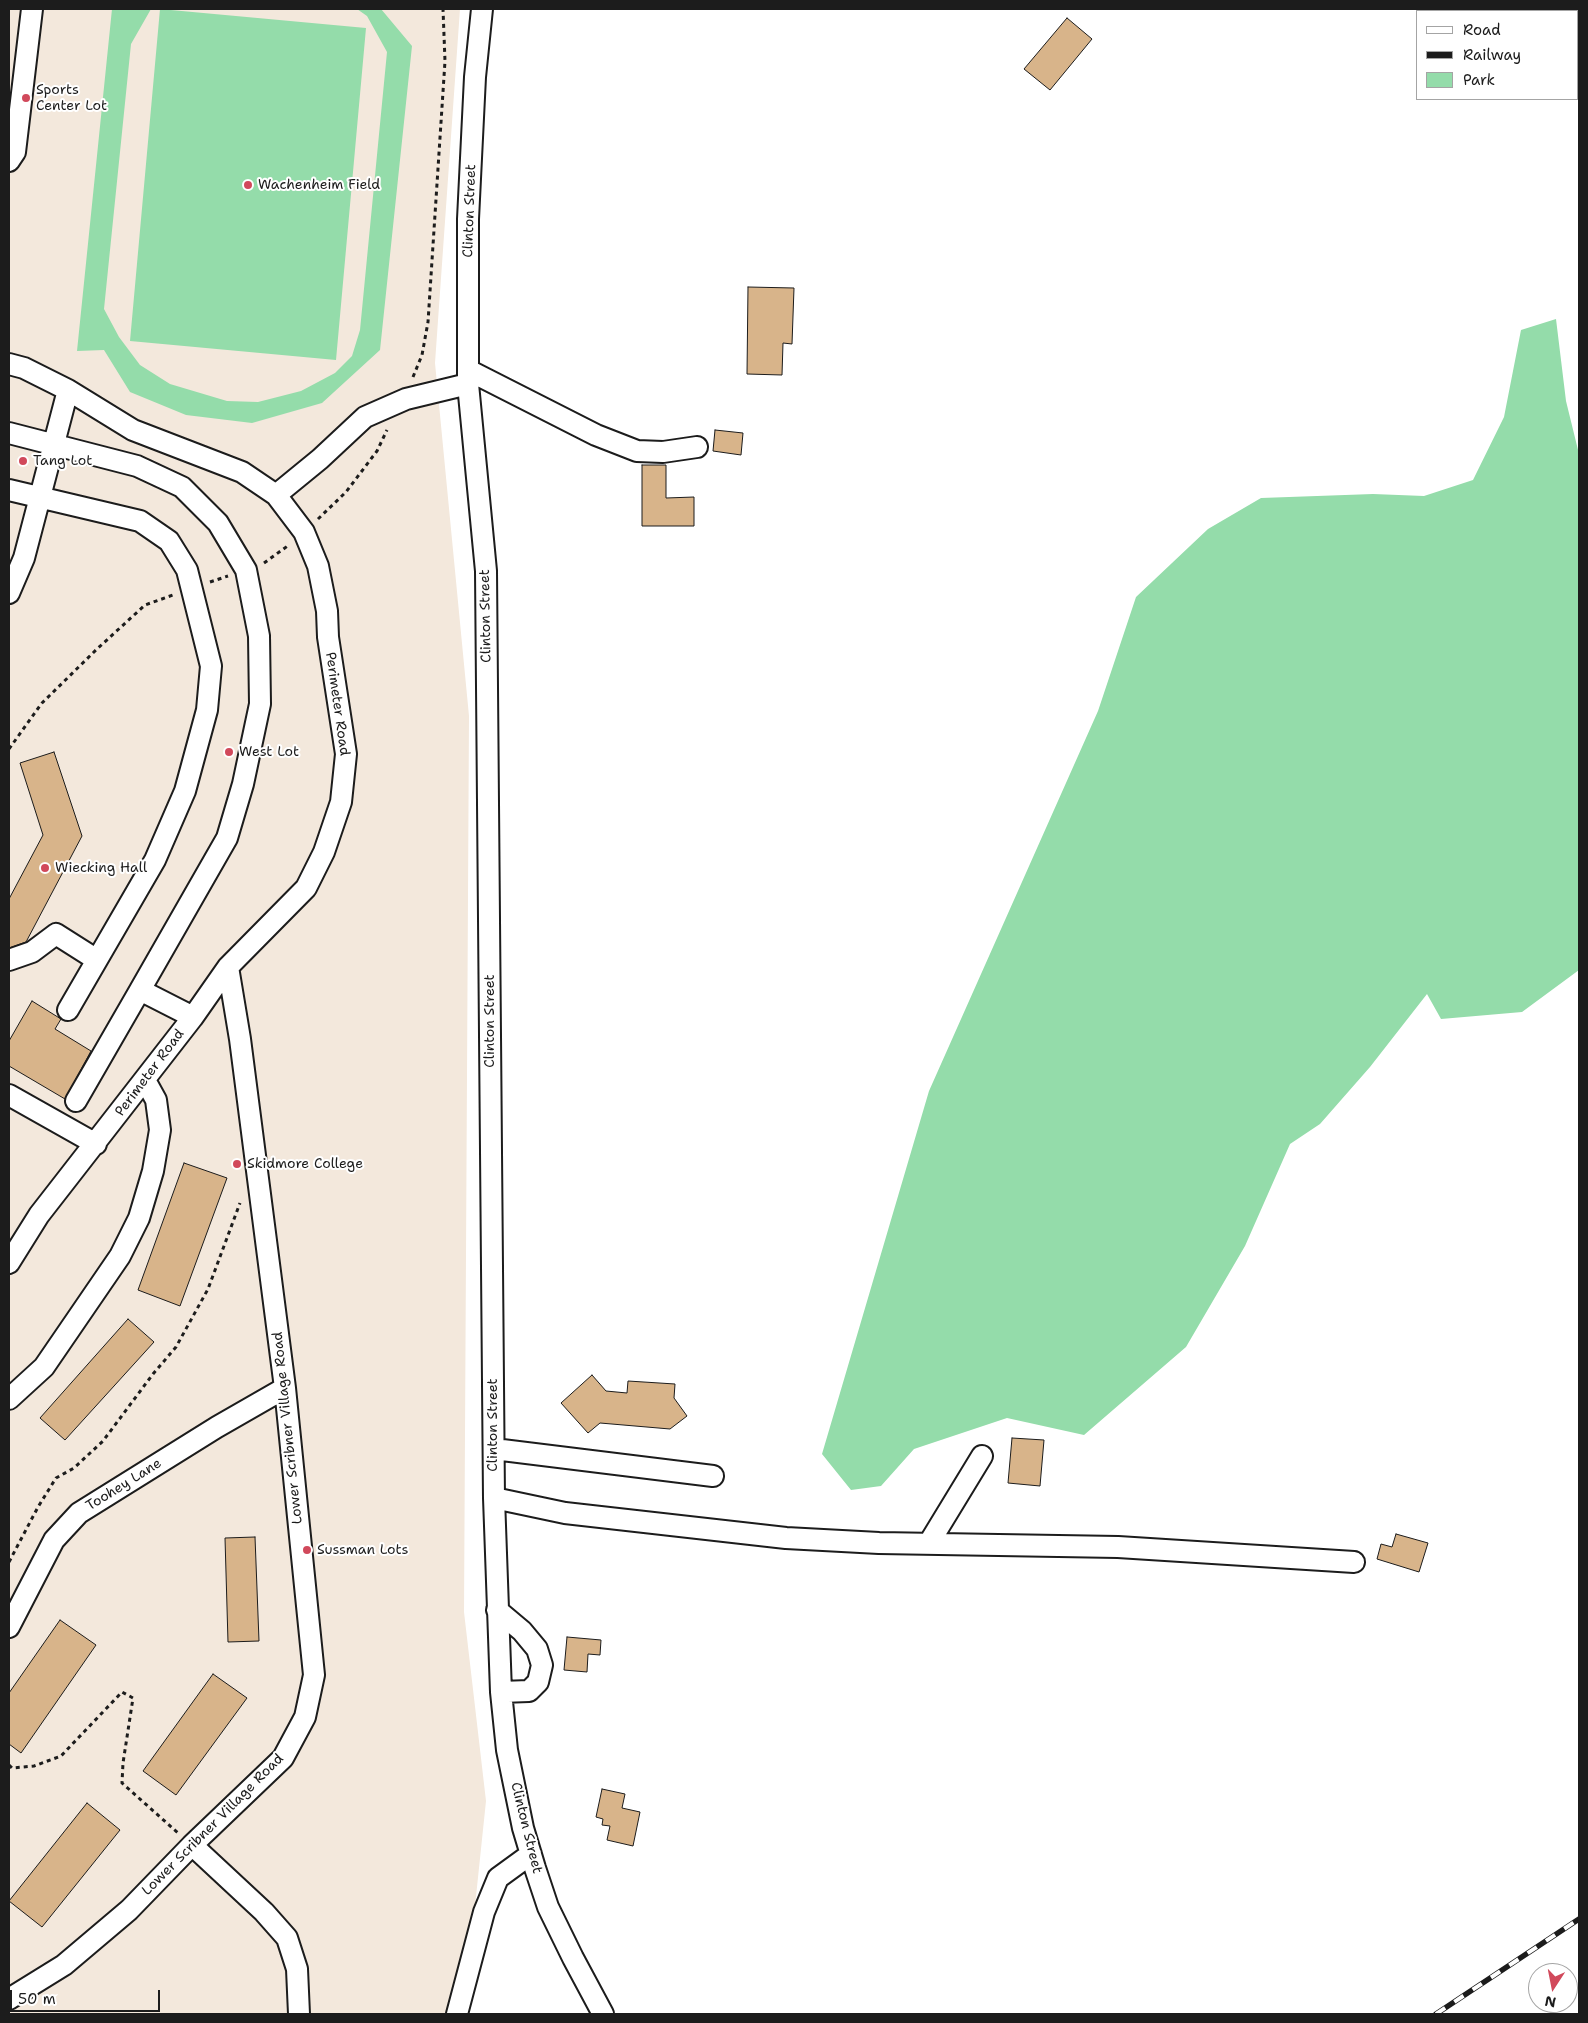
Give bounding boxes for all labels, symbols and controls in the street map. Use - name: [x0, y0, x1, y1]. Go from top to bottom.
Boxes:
- legend: [1416, 10, 1578, 100]
- text: Road: [1463, 20, 1501, 40]
- text: Railway: [1463, 45, 1521, 65]
- text: Park: [1463, 70, 1495, 90]
- place label: Sports Center Lot: [36, 82, 107, 114]
- marker: Sports Center Lot: [20, 92, 32, 104]
- street label: Clinton Street: [460, 164, 480, 258]
- place label: Wachenheim Field: [258, 177, 380, 193]
- marker: Wachenheim Field: [242, 179, 254, 191]
- place label: Tang Lot: [33, 453, 92, 469]
- marker: Tang Lot: [17, 455, 29, 467]
- street label: Clinton Street: [477, 569, 495, 663]
- street label: Perimeter Road: [321, 651, 353, 757]
- place label: West Lot: [239, 744, 299, 760]
- marker: West Lot: [223, 746, 235, 758]
- place label: Wiecking Hall: [55, 860, 147, 876]
- marker: Wiecking Hall: [39, 862, 51, 874]
- street label: Clinton Street: [482, 974, 498, 1068]
- street label: Perimeter Road: [112, 1026, 188, 1120]
- place label: Skidmore College: [247, 1156, 363, 1172]
- marker: Skidmore College: [231, 1158, 243, 1170]
- street label: Lower Scribner Village Road: [270, 1331, 306, 1525]
- street label: Clinton Street: [485, 1378, 501, 1472]
- street label: Toohey Lane: [83, 1455, 165, 1515]
- place label: Sussman Lots: [317, 1542, 409, 1558]
- marker: Sussman Lots: [301, 1544, 313, 1556]
- street label: Lower Scribner Village Road: [139, 1751, 287, 1899]
- street label: Clinton Street: [507, 1781, 545, 1875]
- north arrow: [1528, 1963, 1578, 2013]
- scale bar: [12, 1980, 162, 2012]
- text: 50 m: [18, 1989, 56, 2009]
- text: N: [1543, 1992, 1557, 2012]

